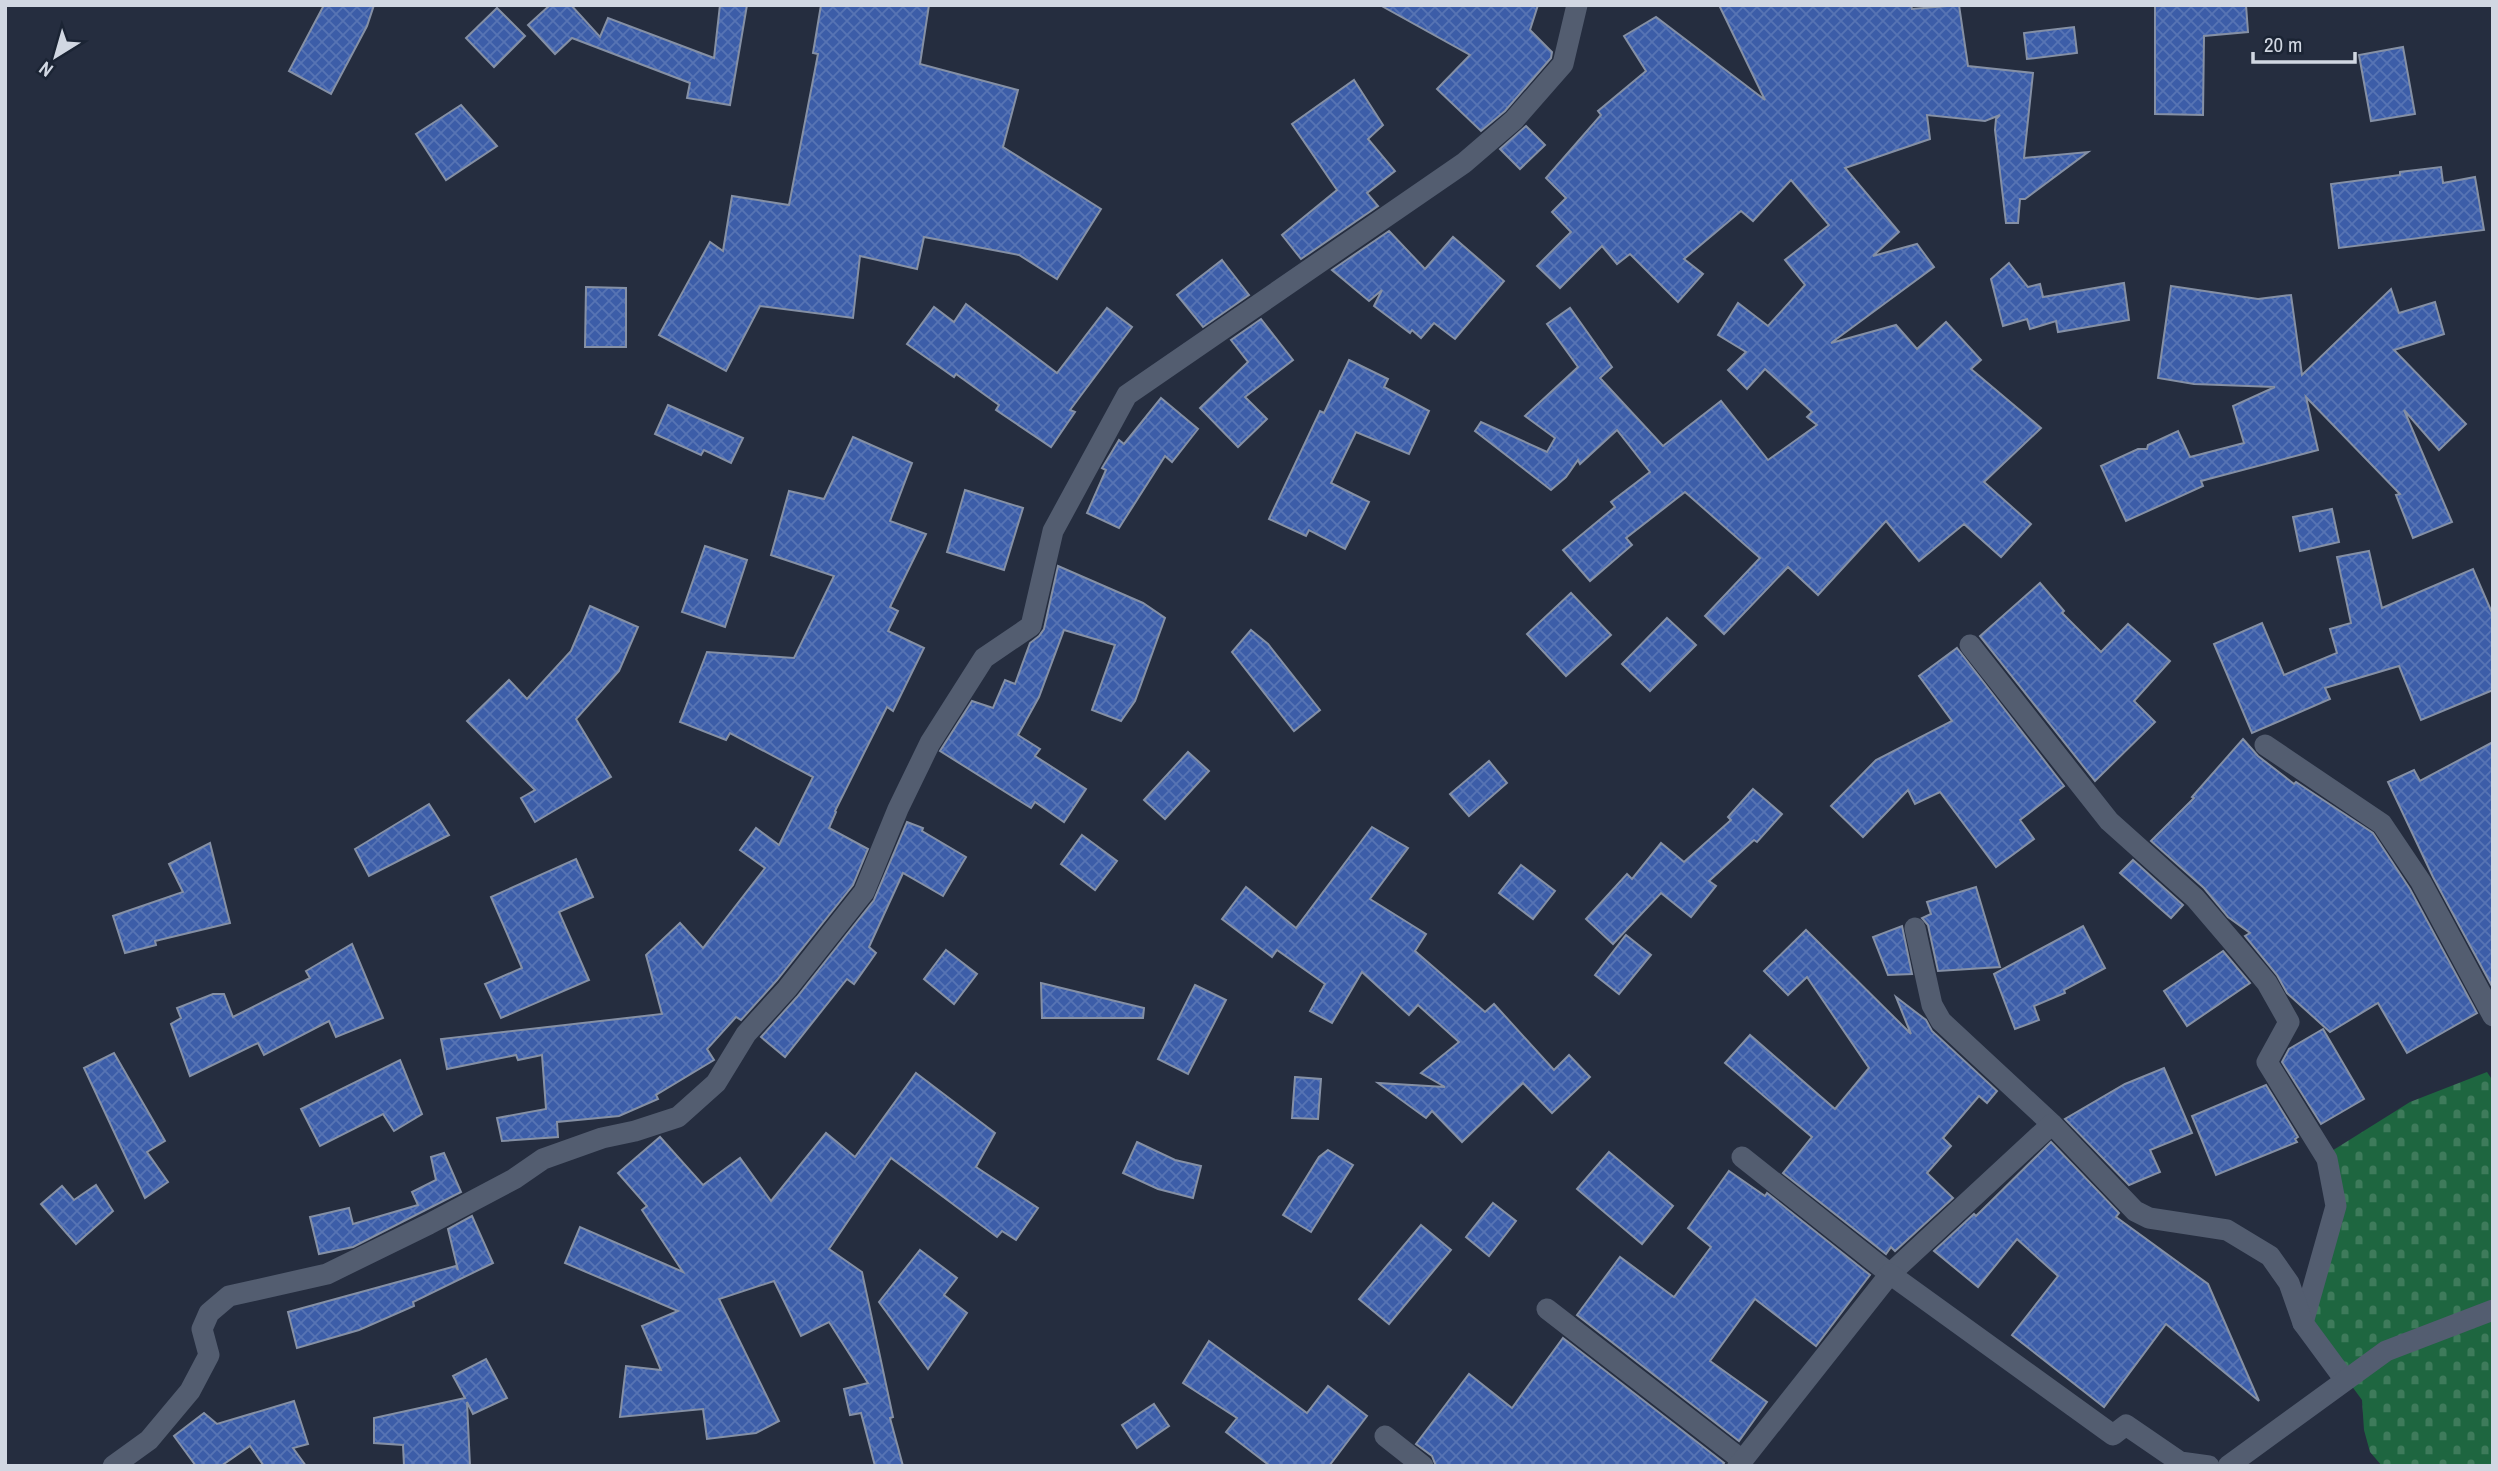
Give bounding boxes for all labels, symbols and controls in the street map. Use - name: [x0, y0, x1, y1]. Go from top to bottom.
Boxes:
- north arrow: [21, 21, 91, 91]
- scale bar: [2253, 21, 2354, 65]
- text: 20 m: [2264, 30, 2302, 59]
- text: N: [33, 56, 58, 83]

